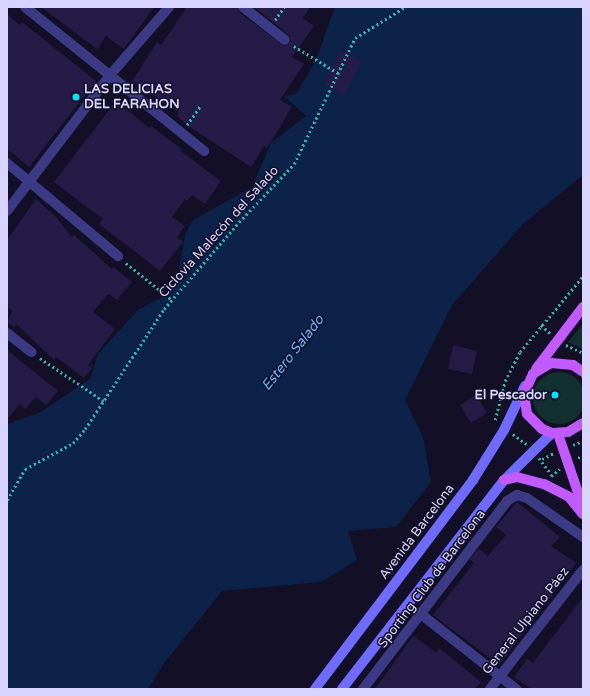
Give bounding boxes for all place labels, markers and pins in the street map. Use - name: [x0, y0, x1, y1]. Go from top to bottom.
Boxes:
- place label: LAS DELICIAS DEL FARAHON: [84, 82, 180, 113]
- marker: LAS DELICIAS DEL FARAHON: [71, 92, 81, 102]
- place label: El Pescador: [475, 387, 547, 403]
- marker: El Pescador: [550, 390, 560, 400]

